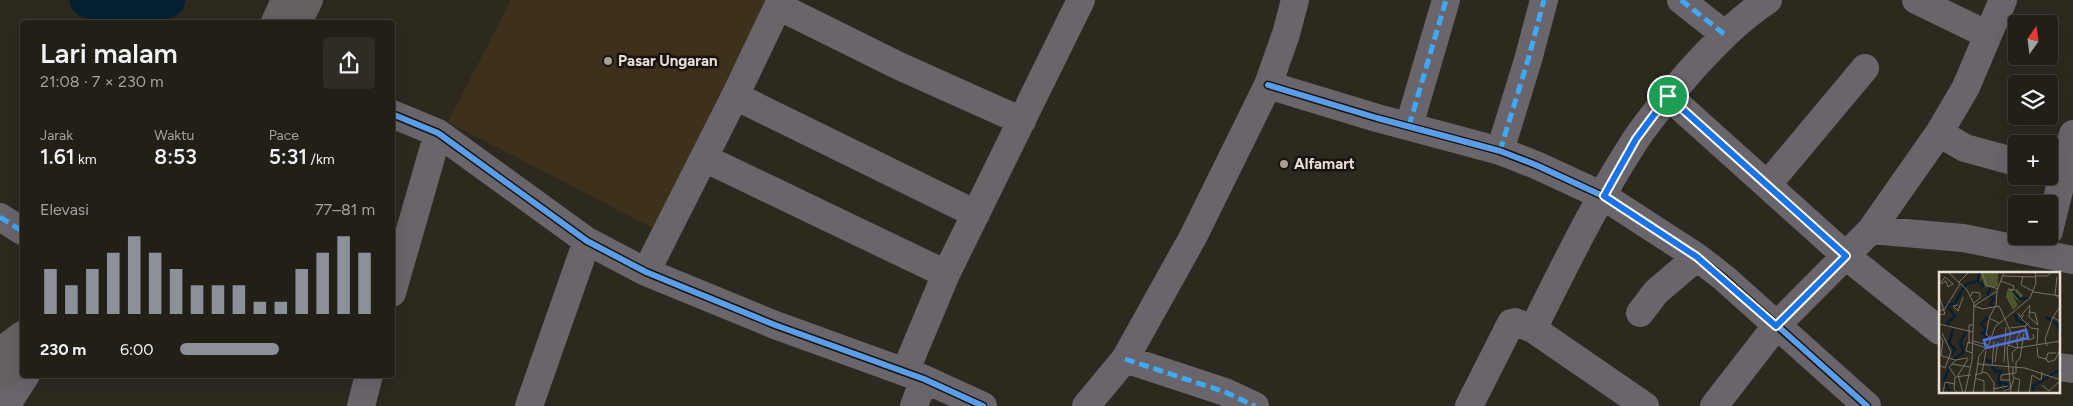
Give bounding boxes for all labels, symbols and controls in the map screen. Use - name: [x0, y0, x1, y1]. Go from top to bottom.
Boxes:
- north arrow: [2008, 15, 2058, 65]
- map controls: [2008, 15, 2058, 245]
- text: Lari malam: [40, 36, 178, 70]
- button: share: [323, 37, 375, 89]
- place label: Pasar Ungaran: [618, 52, 717, 70]
- marker: Pasar Ungaran: [602, 55, 614, 67]
- text: 21:08 · 7 × 230 m: [40, 72, 164, 91]
- pin: [1647, 75, 1689, 117]
- button: layers: [2008, 75, 2058, 125]
- icon: arrive: [1654, 82, 1682, 110]
- text: Jarak: [40, 127, 73, 144]
- text: Waktu: [154, 127, 194, 144]
- text: Pace: [269, 127, 299, 144]
- button: +: [2008, 135, 2058, 185]
- text: 1.61: [40, 144, 75, 169]
- text: 8:53: [154, 144, 197, 169]
- text: 5:31: [269, 144, 307, 169]
- text: km: [75, 151, 97, 168]
- text: /km: [307, 151, 335, 168]
- place label: Alfamart: [1294, 155, 1355, 173]
- marker: Alfamart: [1278, 158, 1290, 170]
- button: −: [2008, 195, 2058, 245]
- text: Elevasi: [40, 200, 89, 219]
- text: 77–81 m: [315, 200, 375, 219]
- inset map: [1939, 272, 2060, 394]
- text: 230 m: [40, 340, 86, 359]
- text: 6:00: [120, 340, 154, 359]

